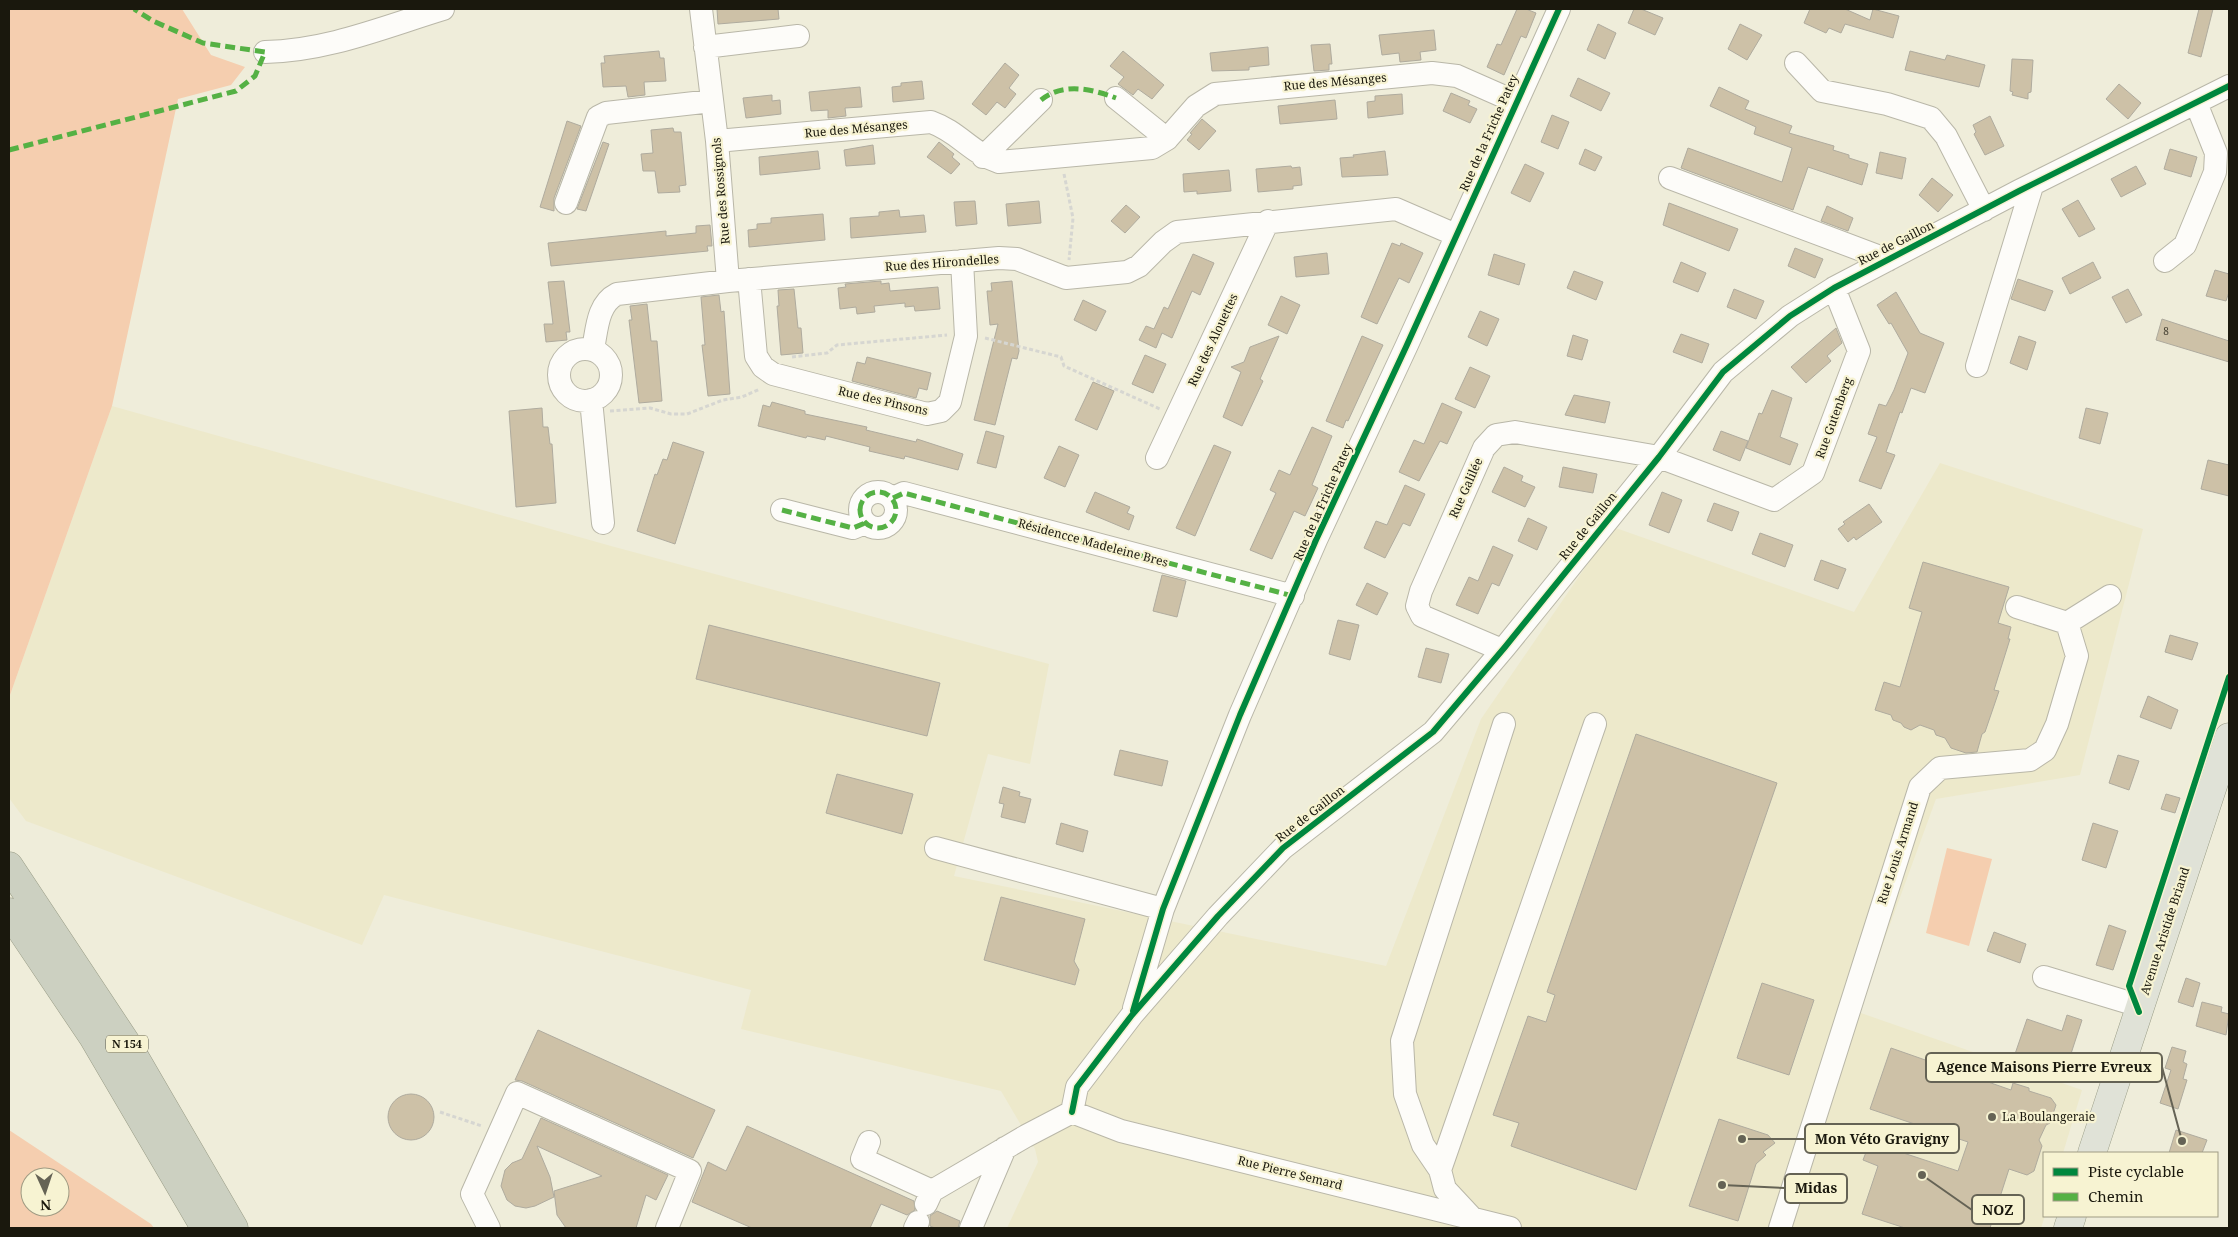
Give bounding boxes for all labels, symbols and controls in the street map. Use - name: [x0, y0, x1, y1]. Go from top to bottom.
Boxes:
- street label: Rue des Mésanges: [1283, 69, 1387, 94]
- street label: Rue de la Friche Patey: [1455, 71, 1522, 194]
- street label: Rue des Mésanges: [804, 116, 908, 141]
- street label: Rue des Rossignols: [707, 137, 734, 245]
- street label: Rue de Gaillon: [1855, 216, 1937, 269]
- street label: Rue des Hirondelles: [884, 250, 999, 275]
- street label: Rue des Alouettes: [1184, 291, 1242, 389]
- house number: 8: [2163, 324, 2169, 338]
- street label: Rue Gutenberg: [1811, 374, 1856, 461]
- street label: Rue des Pinsons: [837, 382, 930, 419]
- street label: Rue de la Friche Patey: [1289, 440, 1356, 563]
- street label: Rue Galilée: [1445, 455, 1486, 521]
- street label: Rue de Gaillon: [1555, 488, 1621, 563]
- street label: Résidencce Madeleine Bres: [1016, 514, 1170, 571]
- street label: Rue de Gaillon: [1272, 781, 1348, 846]
- street label: Rue Louis Armand: [1873, 799, 1922, 906]
- street label: Avenue Aristide Briand: [2136, 864, 2193, 997]
- road number: N 154: [106, 1036, 148, 1052]
- callout: Agence Maisons Pierre Evreux: [1926, 1053, 2162, 1082]
- text: Agence Maisons Pierre Evreux: [1936, 1057, 2152, 1076]
- place label: La Boulangeraie: [2002, 1108, 2095, 1125]
- marker: La Boulangeraie: [1986, 1111, 1998, 1123]
- callout: Mon Véto Gravigny: [1805, 1124, 1959, 1153]
- text: Mon Véto Gravigny: [1815, 1129, 1950, 1148]
- street label: Rue Pierre Semard: [1236, 1151, 1345, 1194]
- legend: [2043, 1152, 2218, 1217]
- text: Piste cyclable: [2088, 1161, 2184, 1181]
- north arrow: [20, 1167, 70, 1217]
- callout: Midas: [1785, 1174, 1847, 1203]
- text: Midas: [1795, 1178, 1837, 1197]
- text: Chemin: [2088, 1186, 2144, 1206]
- callout: NOZ: [1972, 1195, 2024, 1224]
- text: N: [40, 1196, 52, 1215]
- text: NOZ: [1982, 1200, 2014, 1219]

